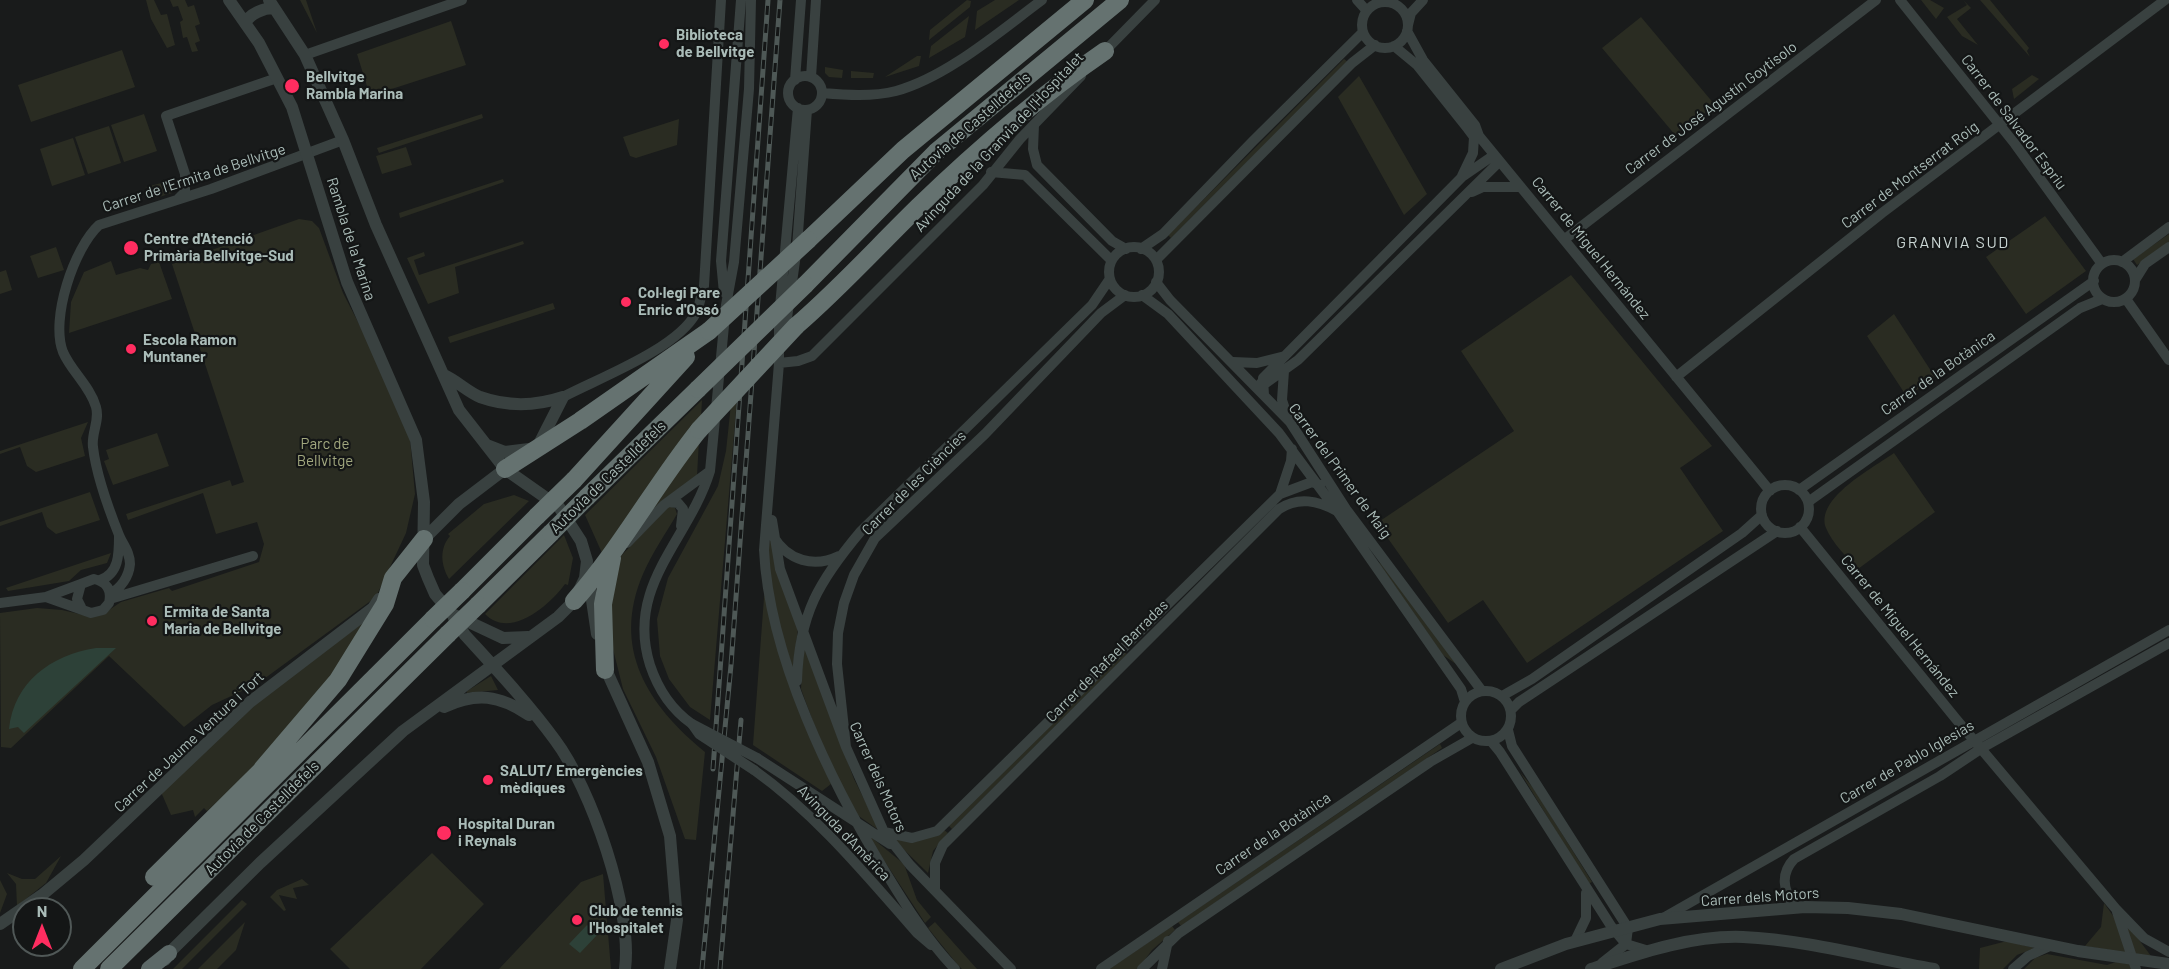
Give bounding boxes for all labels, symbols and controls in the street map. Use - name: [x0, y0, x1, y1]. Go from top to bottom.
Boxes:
- place label: Biblioteca de Bellvitge: [676, 26, 754, 61]
- marker: Biblioteca de Bellvitge: [657, 37, 671, 51]
- street label: Carrer de José Agustín Goytisolo: [1622, 38, 1800, 178]
- street label: Avinguda de la Granvia de l'Hospitalet: [911, 48, 1087, 236]
- street label: Carrer de Salvador Espriu: [1957, 51, 2071, 193]
- place label: Bellvitge Rambla Marina: [306, 68, 403, 103]
- street label: Autovia de Castelldefels: [906, 69, 1034, 183]
- marker: Bellvitge Rambla Marina: [283, 77, 301, 95]
- street label: Carrer de Montserrat Roig: [1838, 118, 1982, 232]
- street label: Carrer de l'Ermita de Bellvitge: [100, 140, 288, 216]
- street label: Carrer de Miguel Hernández: [1528, 173, 1654, 323]
- street label: Rambla de la Marina: [323, 175, 379, 303]
- place label: Centre d'Atenció Primària Bellvitge-Sud: [144, 230, 294, 265]
- district label: GRANVIA SUD: [1896, 233, 2010, 253]
- marker: Centre d'Atenció Primària Bellvitge-Sud: [122, 239, 140, 257]
- place label: Col·legi Pare Enric d'Ossó: [638, 284, 720, 319]
- marker: Col·legi Pare Enric d'Ossó: [619, 295, 633, 309]
- street label: Carrer de la Botànica: [1877, 327, 1999, 419]
- place label: Escola Ramon Muntaner: [143, 331, 236, 366]
- marker: Escola Ramon Muntaner: [124, 342, 138, 356]
- street label: Carrer del Primer de Maig: [1285, 400, 1395, 542]
- street label: Autovia de Castelldefels: [546, 417, 670, 537]
- street label: Carrer de les Ciències: [858, 427, 970, 539]
- park label: Parc de Bellvitge: [297, 435, 353, 470]
- street label: Carrer de Miguel Hernández: [1837, 551, 1963, 701]
- street label: Carrer de Rafael Barradas: [1042, 596, 1172, 726]
- place label: Ermita de Santa Maria de Bellvitge: [164, 603, 281, 638]
- marker: Ermita de Santa Maria de Bellvitge: [145, 614, 159, 628]
- street label: Carrer de Jaume Ventura i Tort: [110, 668, 268, 816]
- street label: Carrer de Pablo Iglesias: [1837, 716, 1977, 808]
- street label: Carrer dels Motors: [846, 719, 910, 835]
- street label: Autovia de Castelldefels: [201, 757, 323, 879]
- place label: SALUT/ Emergències mèdiques: [500, 762, 643, 797]
- marker: SALUT/ Emergències mèdiques: [481, 773, 495, 787]
- street label: Avinguda d'Amèrica: [794, 781, 894, 885]
- street label: Carrer de la Botànica: [1212, 789, 1334, 879]
- place label: Hospital Duran i Reynals: [458, 815, 555, 850]
- marker: Hospital Duran i Reynals: [435, 824, 453, 842]
- street label: Carrer dels Motors: [1700, 884, 1820, 910]
- north arrow: [12, 897, 72, 957]
- text: N: [37, 901, 47, 920]
- place label: Club de tennis l'Hospitalet: [589, 902, 683, 937]
- marker: Club de tennis l'Hospitalet: [570, 913, 584, 927]

